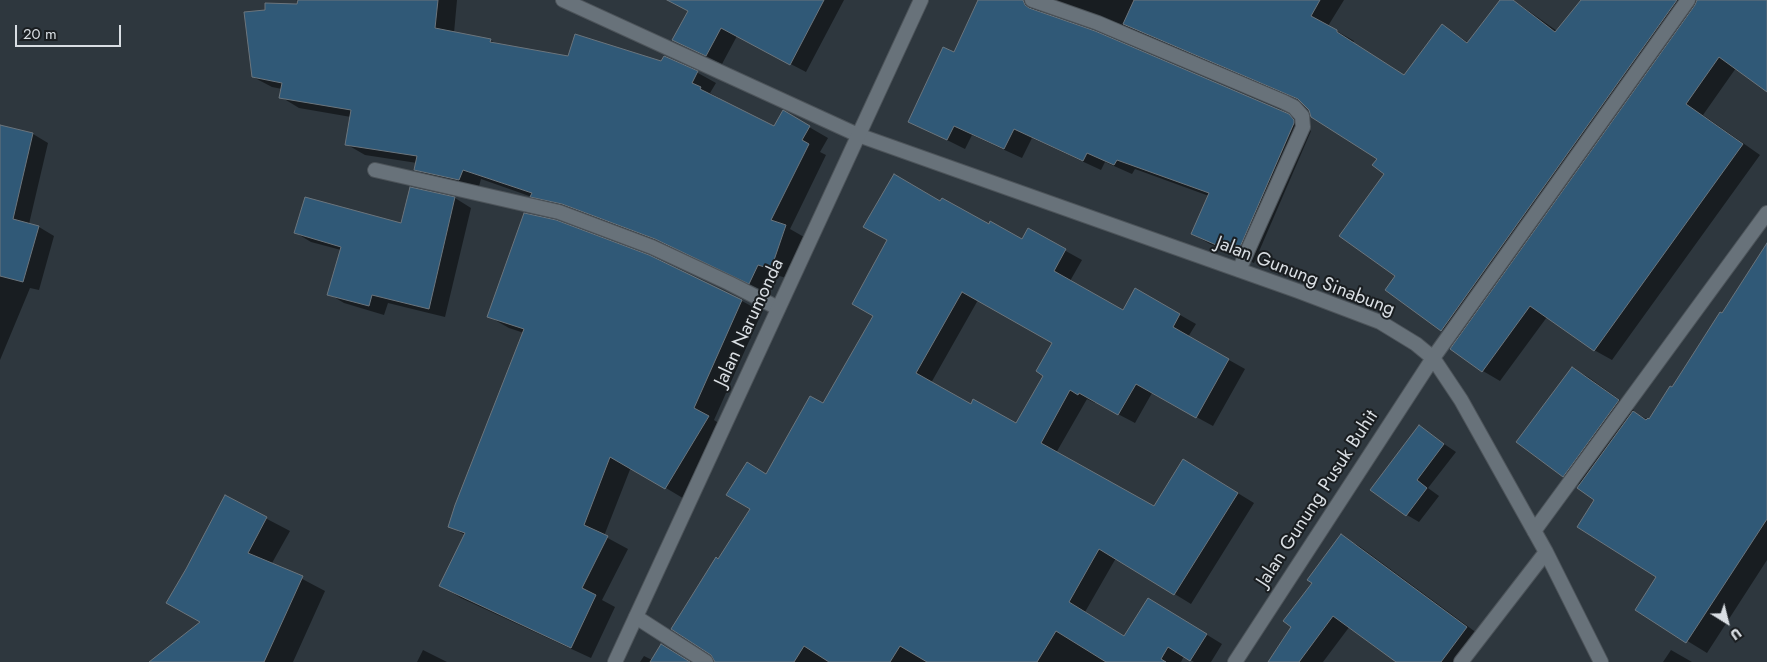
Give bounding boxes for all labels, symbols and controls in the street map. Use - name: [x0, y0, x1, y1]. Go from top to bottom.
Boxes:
- scale bar: [18, 15, 124, 47]
- text: 20 m: [23, 23, 57, 45]
- street label: Jalan Gunung Sinabung: [1212, 232, 1398, 322]
- street label: Jalan Narumonda: [710, 255, 790, 391]
- street label: Jalan Gunung Pusuk Buhit: [1252, 406, 1384, 592]
- north arrow: [1702, 597, 1752, 647]
- text: U: [1726, 623, 1746, 645]

